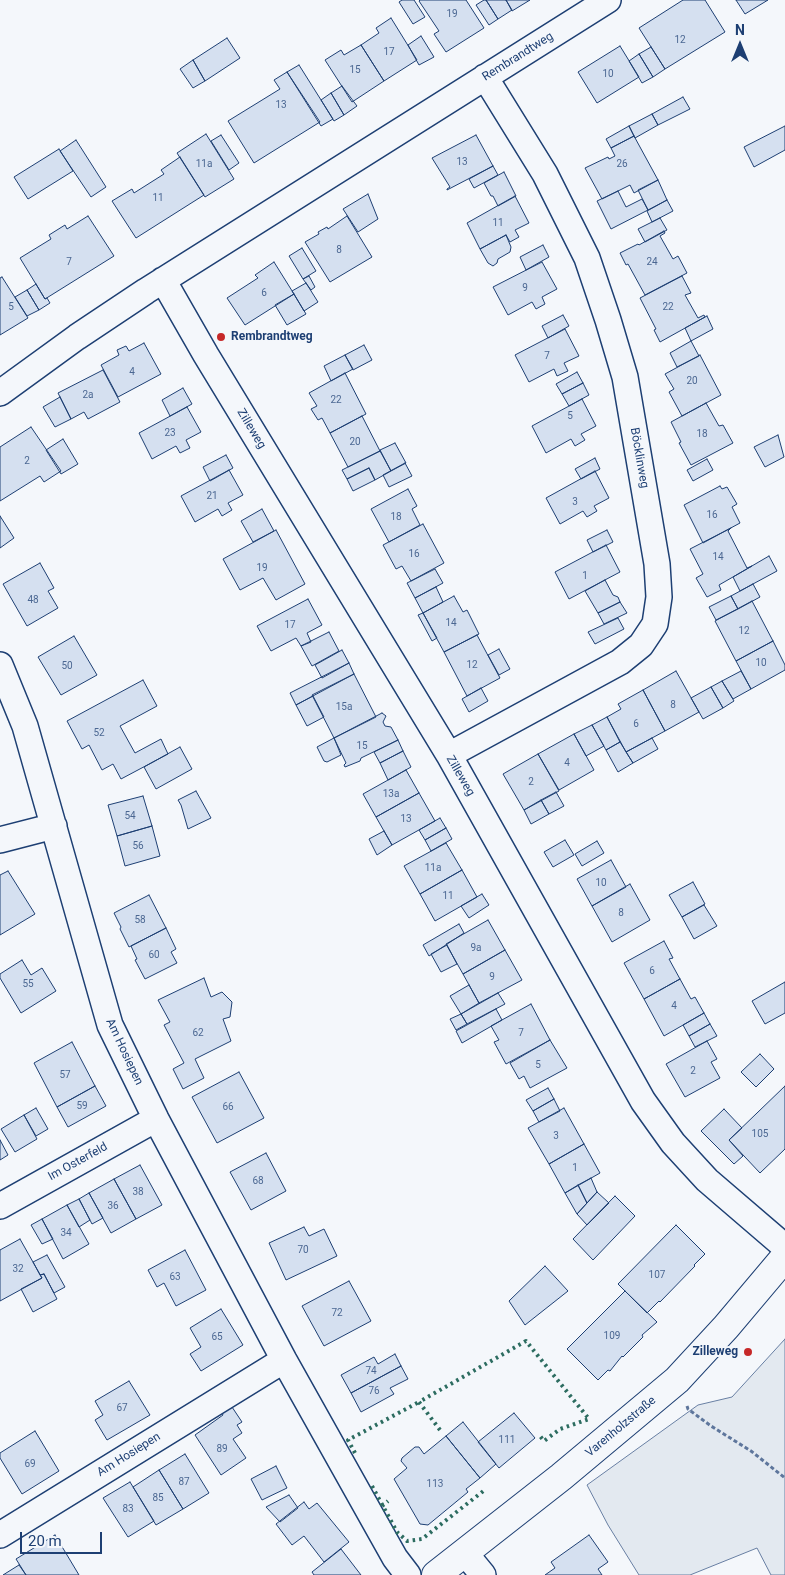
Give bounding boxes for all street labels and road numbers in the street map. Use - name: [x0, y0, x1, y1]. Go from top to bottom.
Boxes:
- street label: Rembrandtweg: [480, 29, 556, 85]
- street label: Zilleweg: [233, 406, 269, 452]
- street label: Böcklinweg: [627, 427, 651, 489]
- street label: Zilleweg: [443, 753, 477, 799]
- street label: Am Hosiepen: [102, 1016, 146, 1088]
- street label: Im Osterfeld: [46, 1140, 110, 1184]
- street label: Varenholzstraße: [583, 1393, 659, 1461]
- street label: Am Hosiepen: [95, 1430, 163, 1480]

